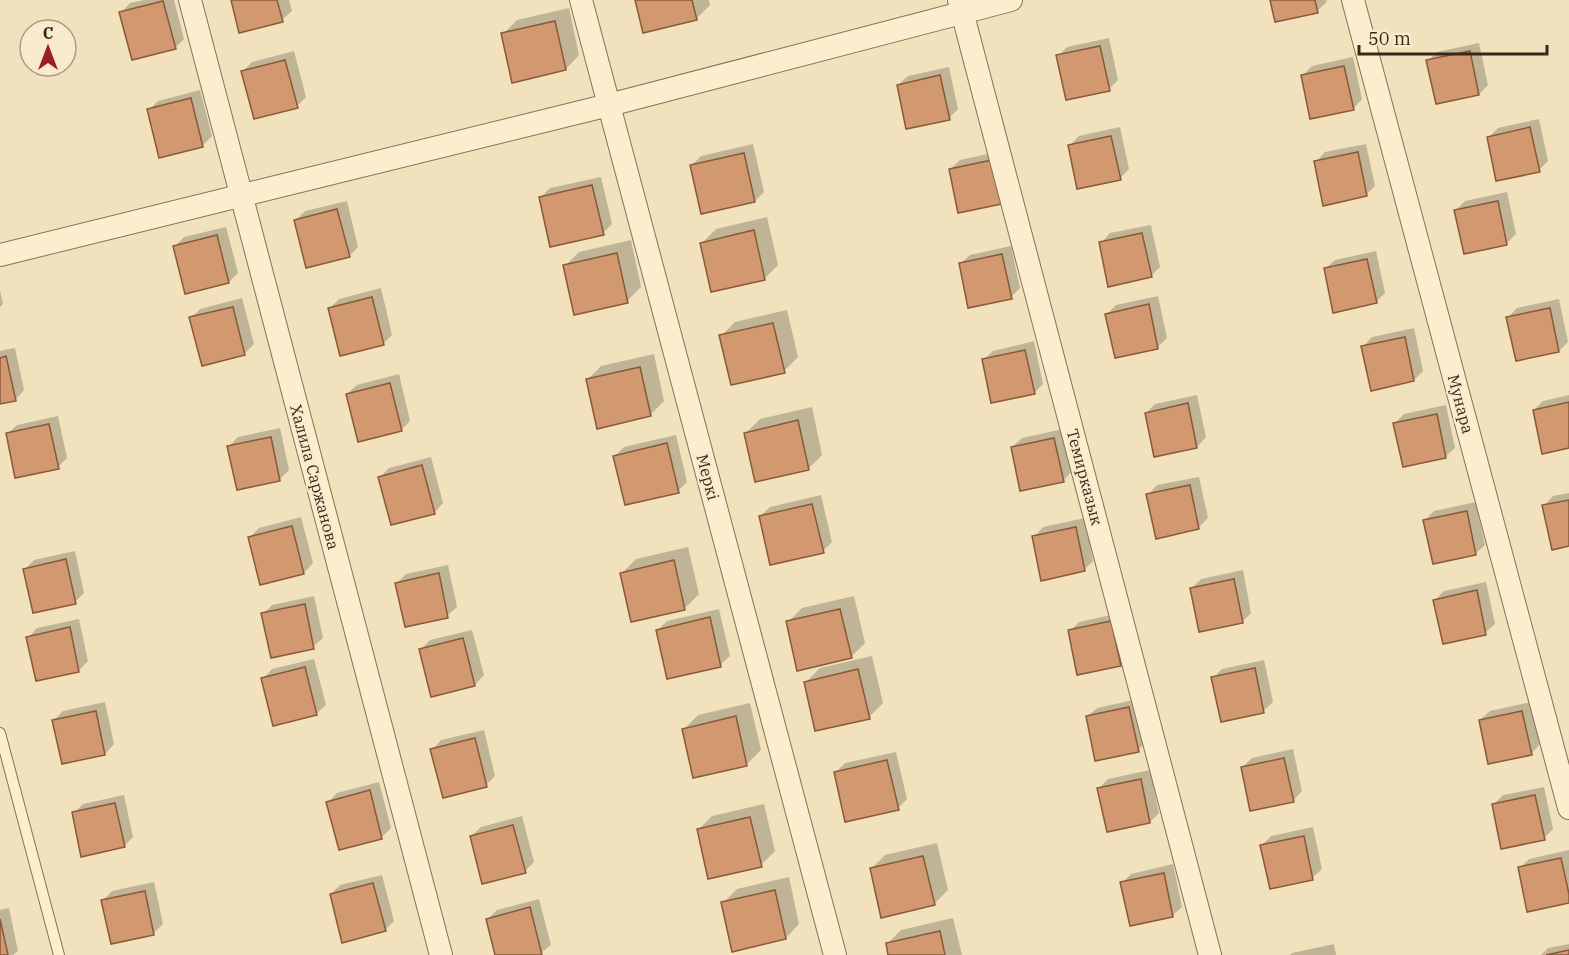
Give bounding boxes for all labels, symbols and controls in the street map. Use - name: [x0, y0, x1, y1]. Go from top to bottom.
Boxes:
- north arrow: [18, 18, 78, 78]
- scale bar: [1359, 18, 1546, 56]
- text: С: [43, 23, 53, 43]
- text: 50 m: [1368, 27, 1411, 50]
- street label: Мунара: [1444, 372, 1479, 436]
- street label: Халила Саржанова: [286, 402, 344, 552]
- street label: Темирказык: [1063, 427, 1108, 528]
- street label: Меркі: [692, 452, 724, 502]

